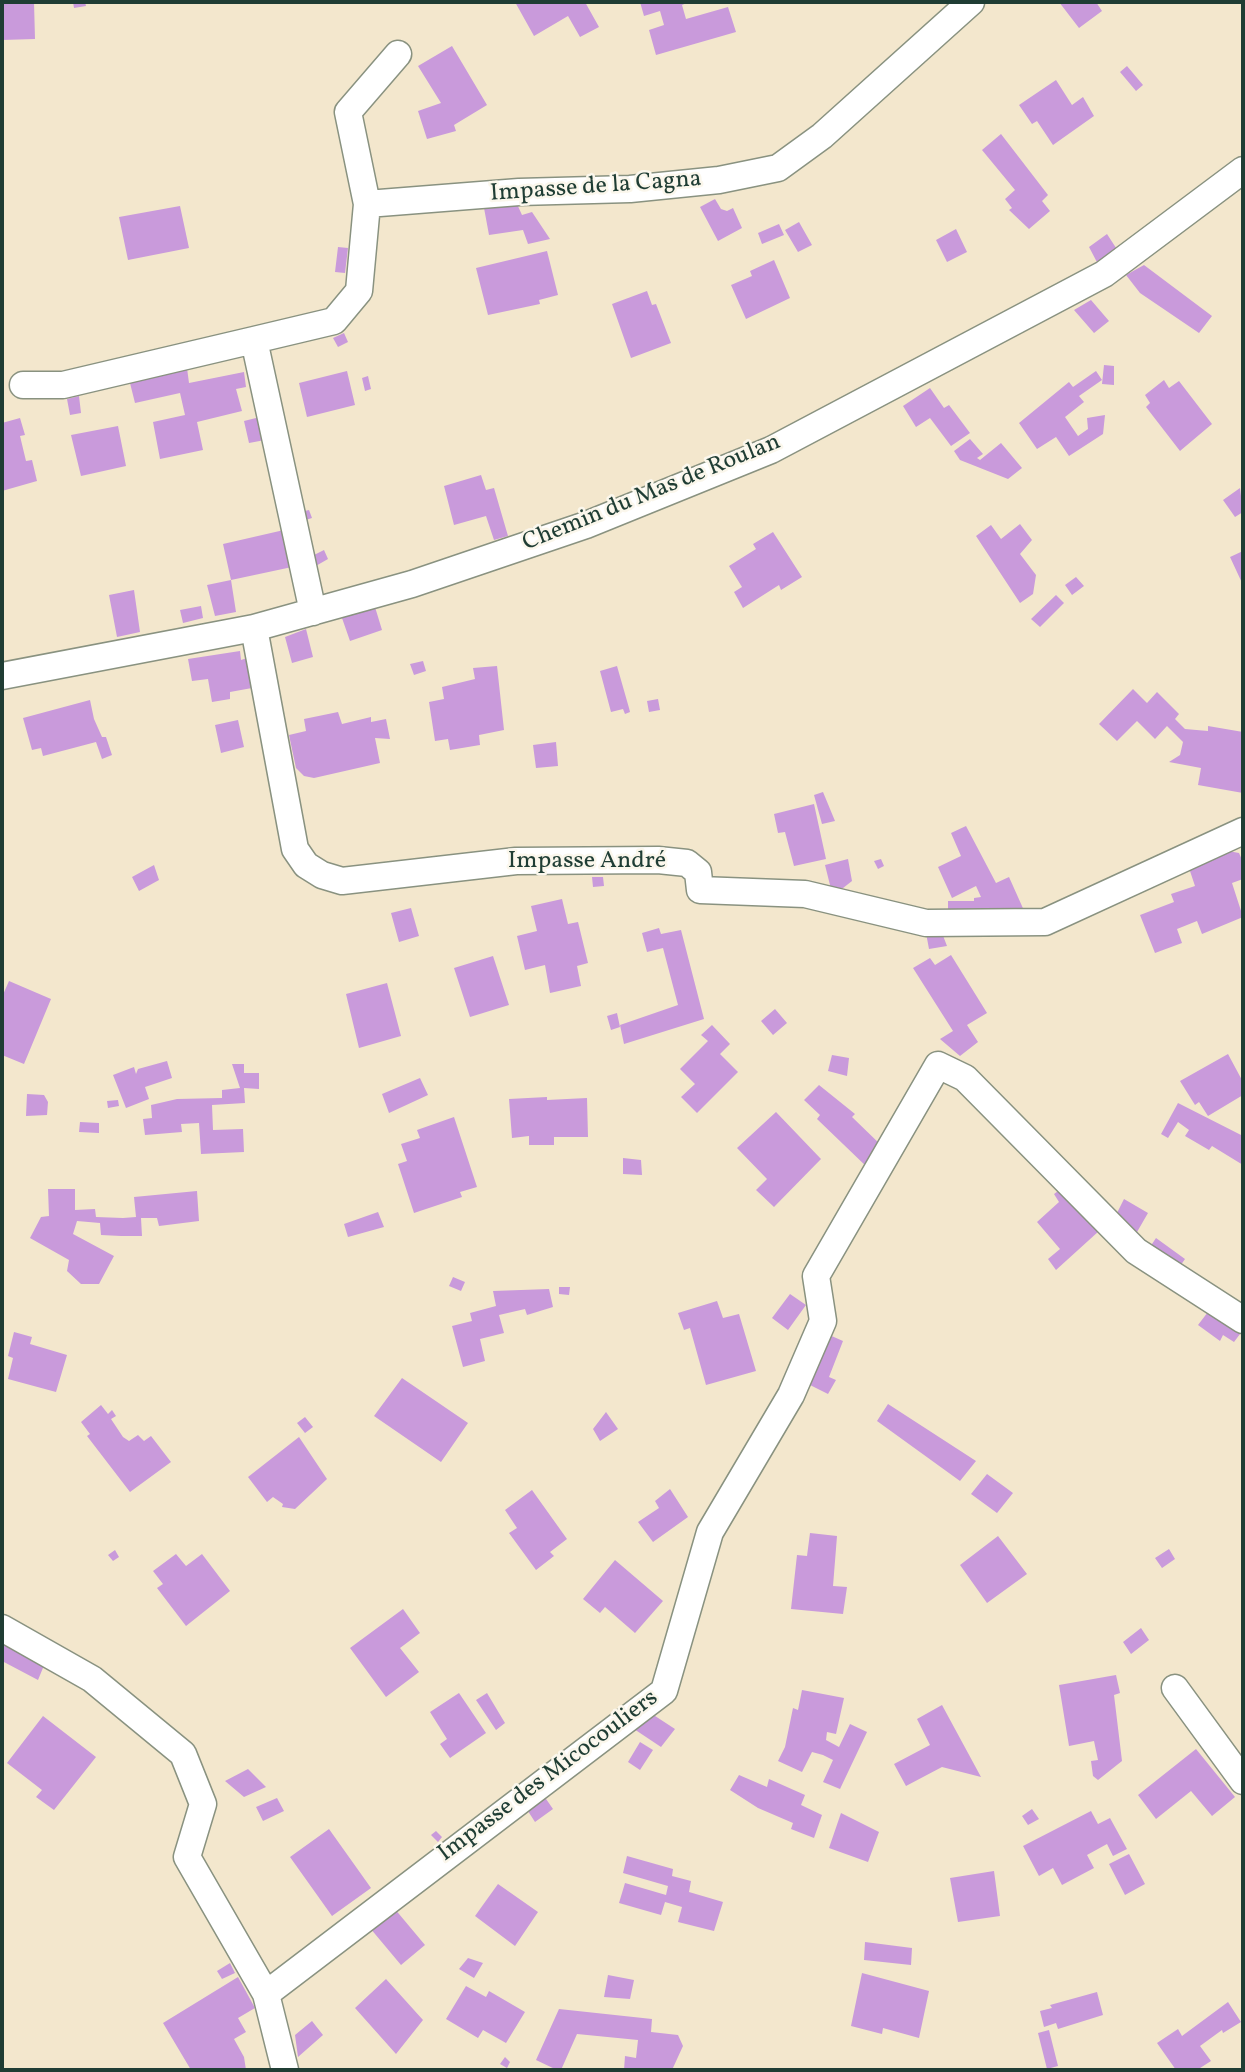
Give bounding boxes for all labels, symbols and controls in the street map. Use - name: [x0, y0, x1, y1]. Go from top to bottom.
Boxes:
- street label: Impasse de la Cagna: [489, 166, 703, 210]
- street label: Chemin du Mas de Roulan: [519, 429, 785, 559]
- street label: Impasse André: [508, 849, 666, 877]
- street label: Impasse des Micocouliers: [433, 1685, 665, 1869]

